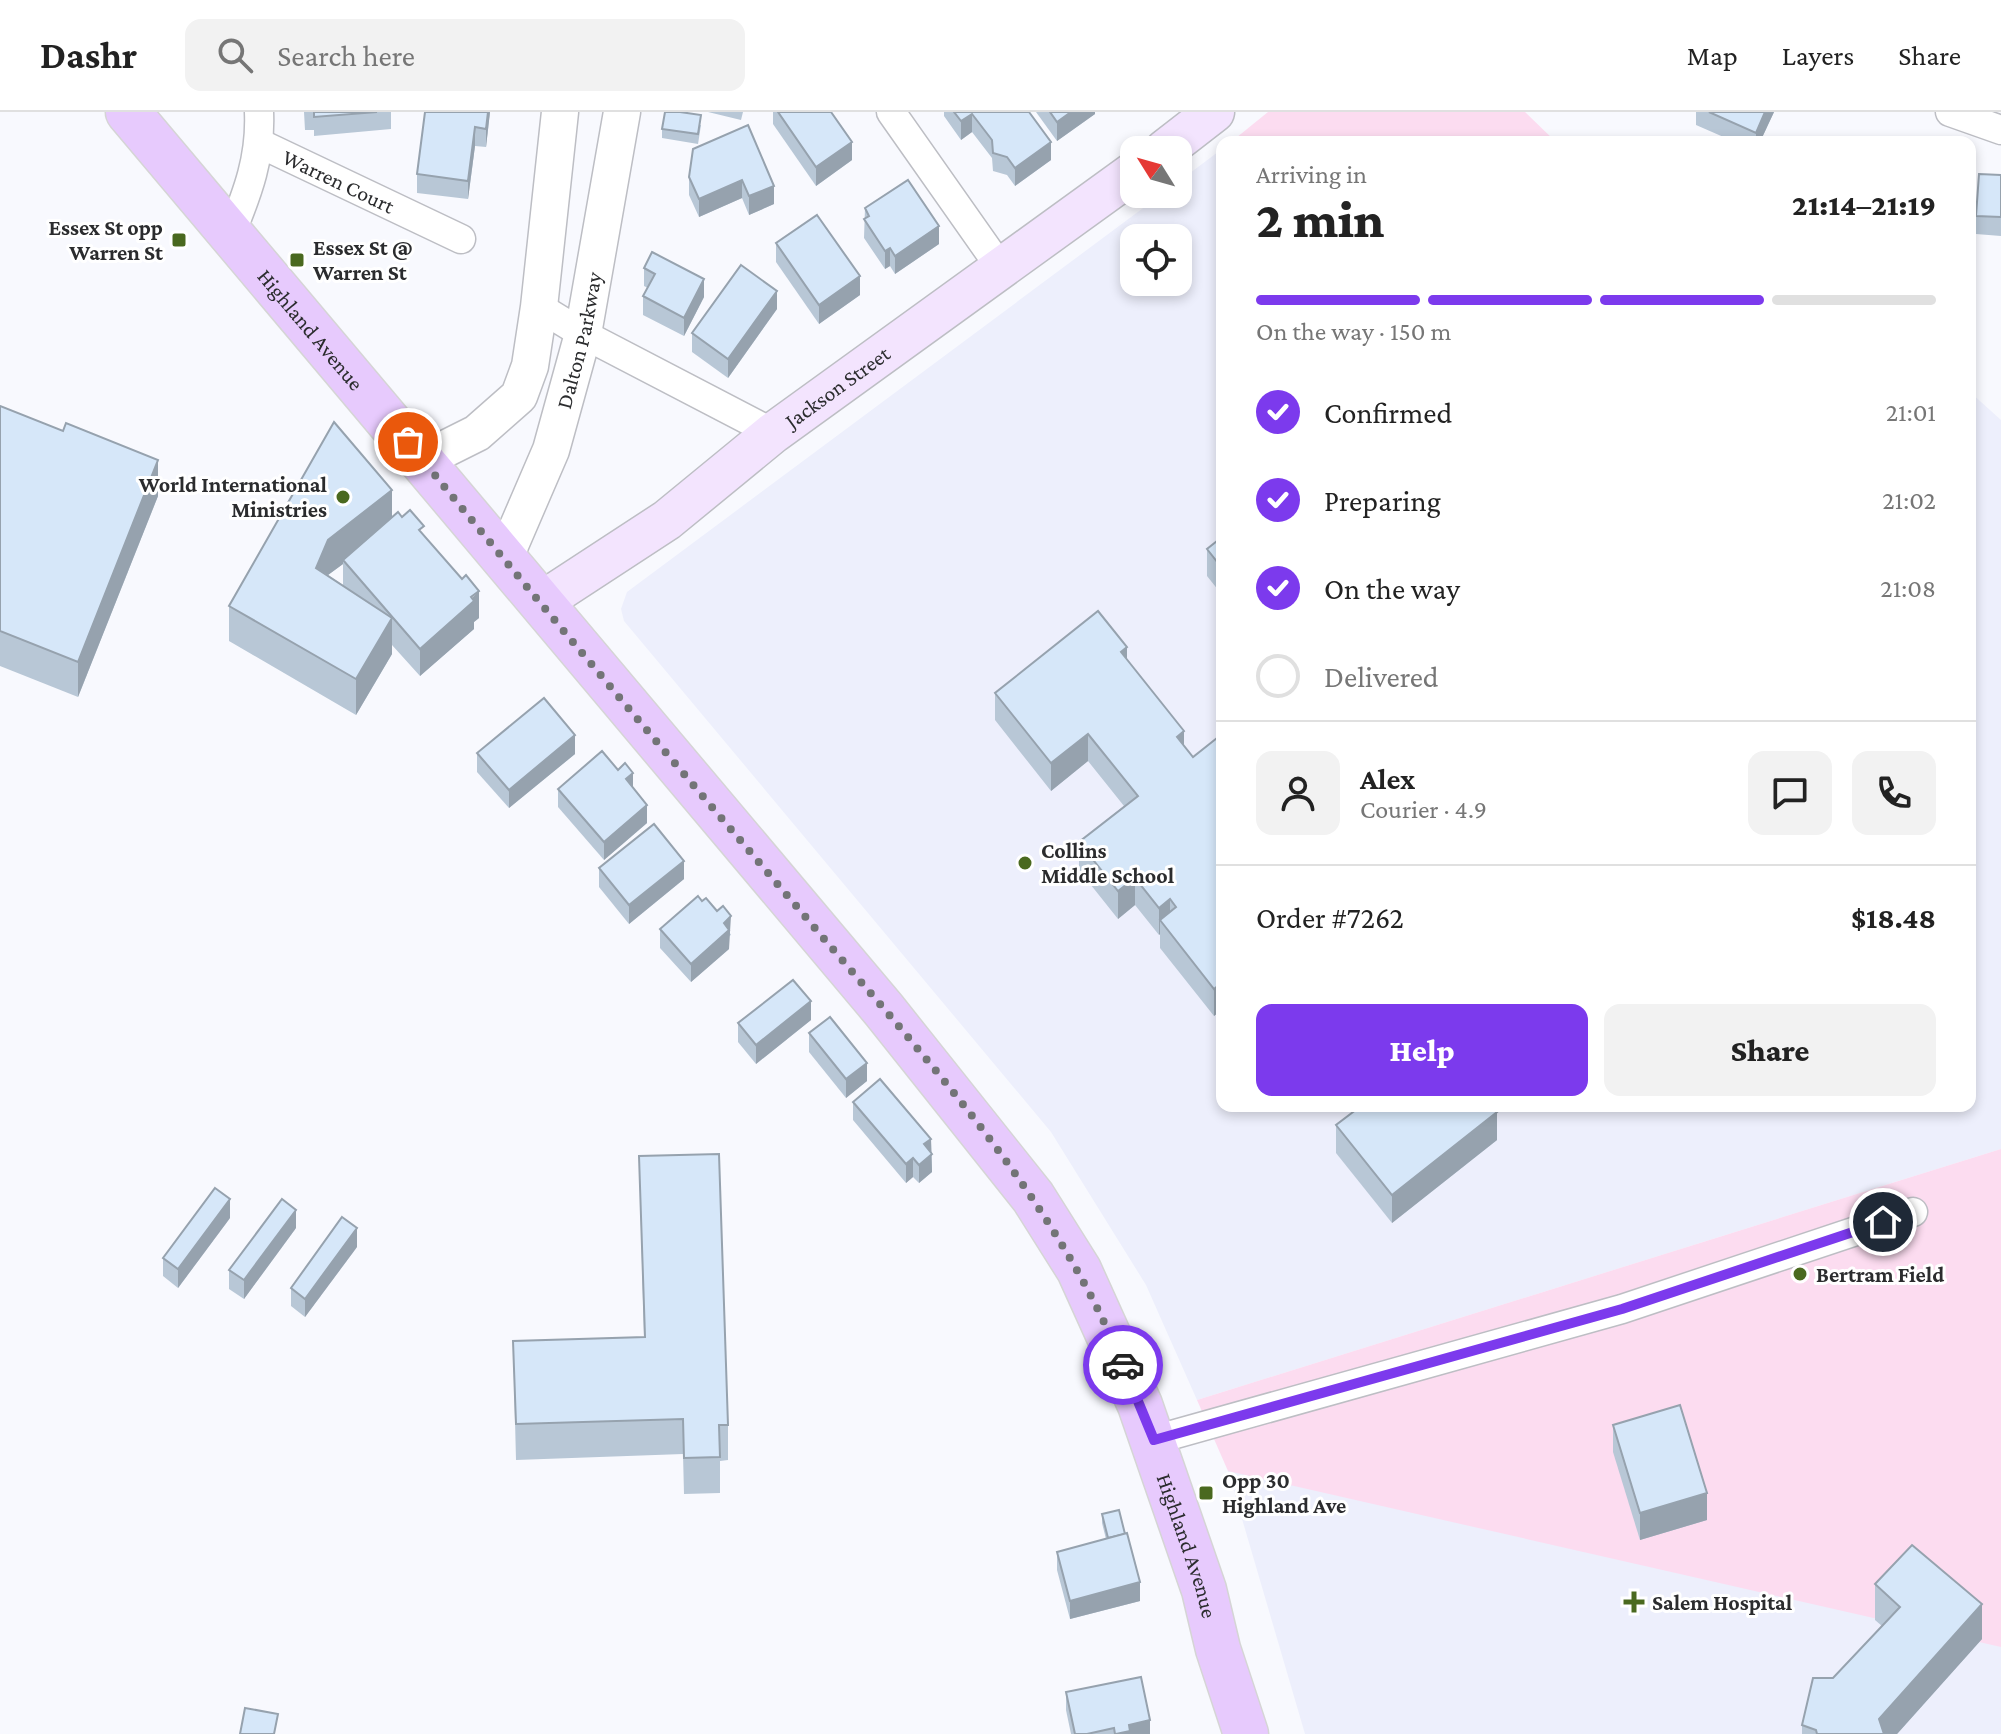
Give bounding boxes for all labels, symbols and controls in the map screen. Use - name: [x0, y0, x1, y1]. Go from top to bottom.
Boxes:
- search box: [185, 19, 745, 91]
- icon: search: [213, 33, 257, 77]
- text: Dashr: [40, 34, 137, 76]
- text: Search here: [277, 39, 415, 72]
- text: Map: [1687, 40, 1738, 71]
- text: Layers: [1782, 40, 1854, 71]
- text: Share: [1898, 40, 1961, 71]
- north arrow: [1120, 136, 1192, 208]
- map controls: [1120, 136, 1192, 296]
- street label: Warren Court: [279, 144, 399, 219]
- text: Arriving in: [1256, 160, 1367, 189]
- text: 21:14–21:19: [1792, 188, 1936, 221]
- text: 2 min: [1256, 190, 1384, 248]
- place label: Essex St opp Warren St: [48, 215, 164, 265]
- button: locate: [1120, 224, 1192, 296]
- marker: Essex St opp Warren St: [170, 231, 188, 249]
- place label: Essex St @ Warren St: [312, 235, 413, 285]
- marker: Essex St @ Warren St: [288, 251, 306, 269]
- street label: Highland Avenue: [252, 264, 369, 395]
- street label: Dalton Parkway: [551, 269, 607, 412]
- text: On the way · 150 m: [1256, 317, 1451, 346]
- street label: Jackson Street: [779, 340, 895, 434]
- icon: check: [1256, 390, 1300, 434]
- text: Confirmed: [1324, 396, 1452, 429]
- text: 21:01: [1886, 398, 1936, 427]
- pin: [374, 408, 442, 476]
- icon: bag: [386, 420, 430, 464]
- place label: World International Ministries: [138, 472, 328, 522]
- icon: check: [1256, 478, 1300, 522]
- text: Preparing: [1324, 484, 1441, 517]
- text: 21:02: [1882, 486, 1936, 515]
- marker: World International Ministries: [334, 488, 352, 506]
- icon: check: [1256, 566, 1300, 610]
- text: On the way: [1324, 572, 1460, 605]
- text: 21:08: [1880, 574, 1936, 603]
- text: Delivered: [1324, 660, 1439, 693]
- button: person: [1256, 751, 1340, 835]
- button: chat: [1748, 751, 1832, 835]
- button: phone: [1852, 751, 1936, 835]
- text: Alex: [1360, 762, 1415, 795]
- text: Courier · 4.9: [1360, 795, 1487, 824]
- place label: Collins Middle School: [1041, 838, 1175, 888]
- marker: Collins Middle School: [1016, 854, 1034, 872]
- text: Order #7262: [1256, 901, 1404, 934]
- text: $18.48: [1851, 901, 1936, 934]
- button: Help: [1256, 1004, 1588, 1096]
- button: Share: [1604, 1004, 1936, 1096]
- pin: [1849, 1188, 1917, 1256]
- icon: home: [1861, 1200, 1905, 1244]
- place label: Bertram Field: [1816, 1262, 1944, 1287]
- marker: Bertram Field: [1791, 1265, 1809, 1283]
- courier: [1083, 1325, 1163, 1405]
- icon: car: [1101, 1343, 1145, 1387]
- place label: Opp 30 Highland Ave: [1222, 1468, 1346, 1518]
- street label: Highland Avenue: [1152, 1470, 1222, 1621]
- marker: Opp 30 Highland Ave: [1197, 1484, 1215, 1502]
- place label: Salem Hospital: [1652, 1590, 1793, 1615]
- marker: Salem Hospital: [1623, 1591, 1645, 1613]

